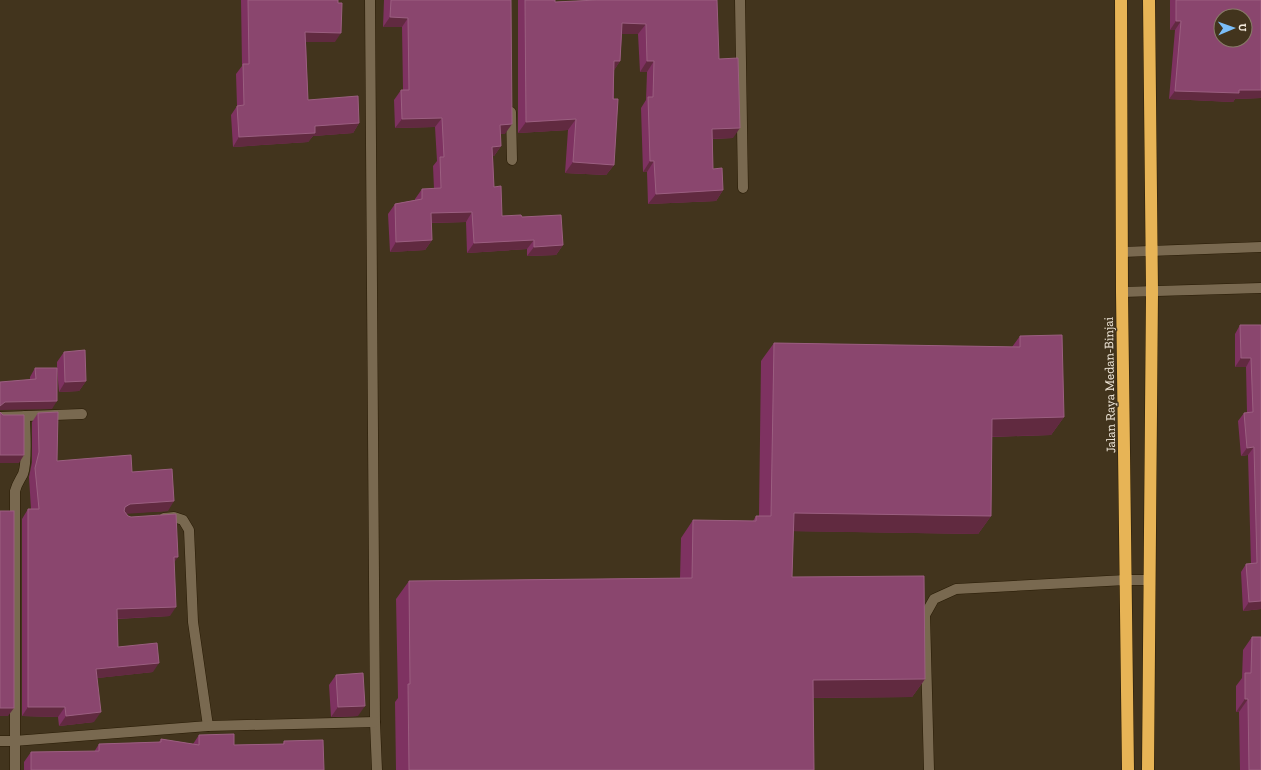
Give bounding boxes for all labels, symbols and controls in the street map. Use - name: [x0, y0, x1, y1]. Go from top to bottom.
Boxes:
- north arrow: [1213, 8, 1253, 48]
- text: U: [1236, 23, 1249, 32]
- street label: Jalan Raya Medan-Binjai: [1101, 316, 1119, 453]

